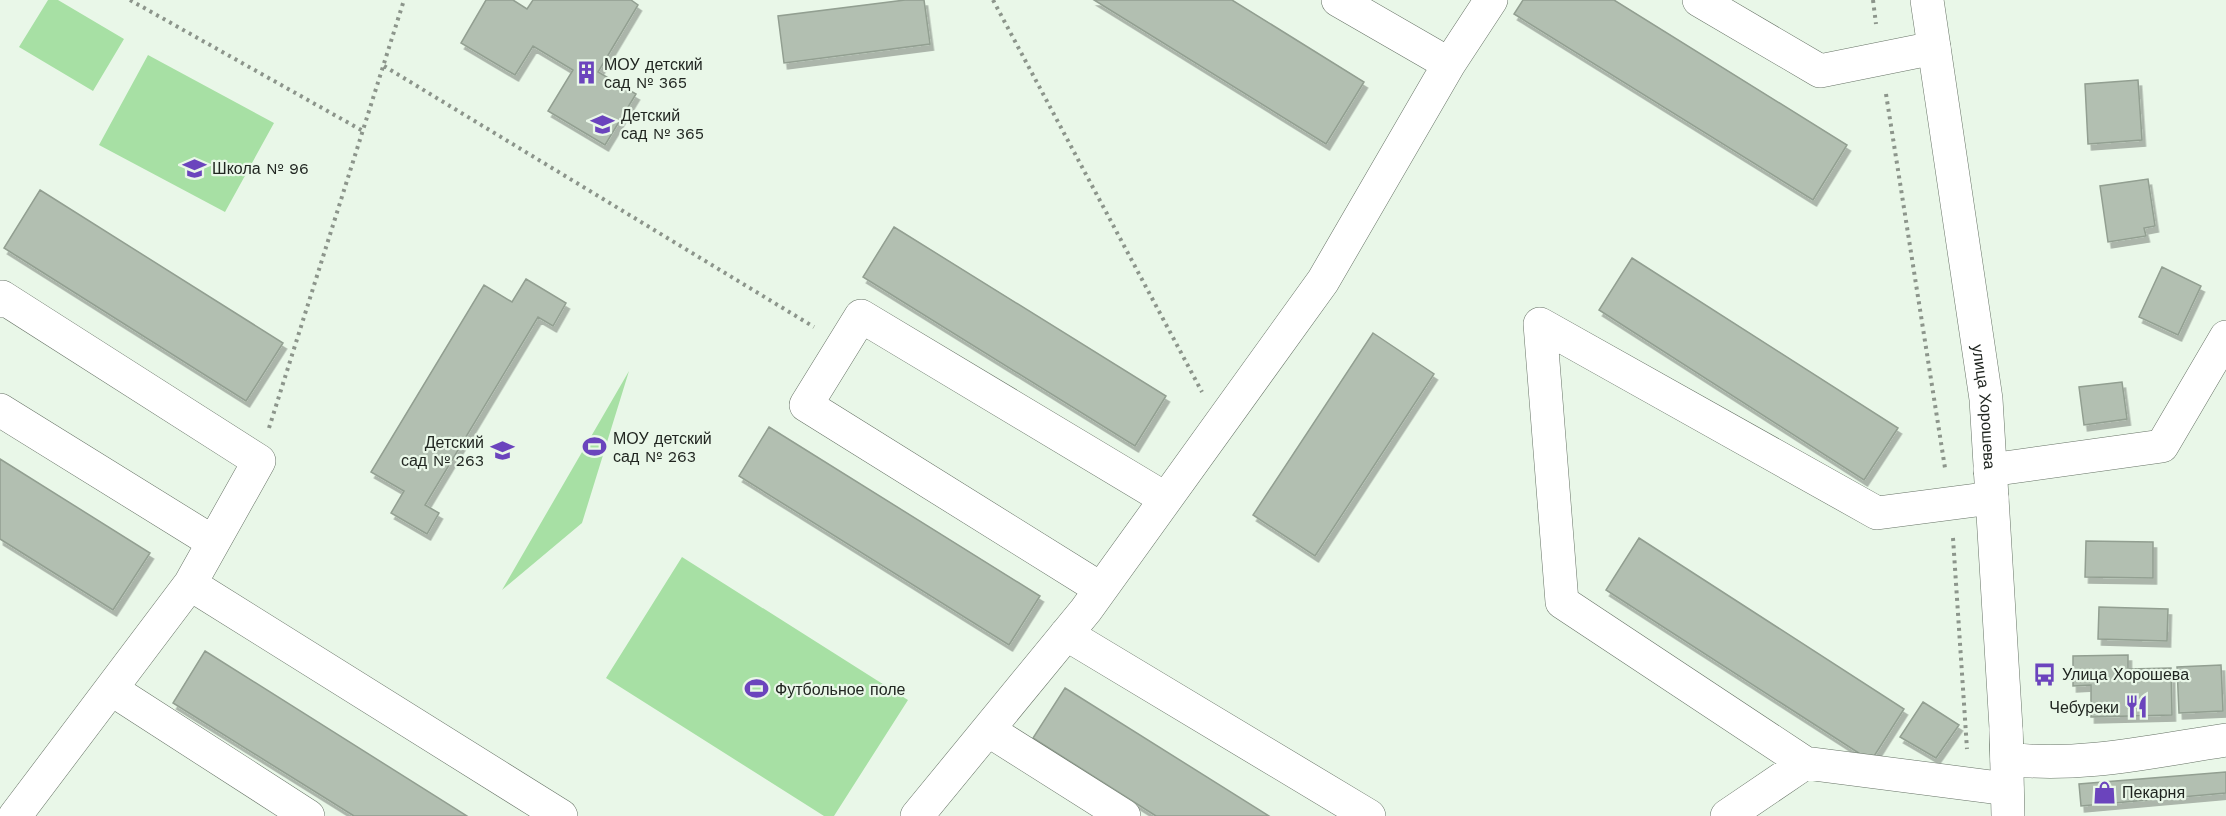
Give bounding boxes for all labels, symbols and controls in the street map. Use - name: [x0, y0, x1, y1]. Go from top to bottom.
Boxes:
- place label: МОУ детский сад № 365: [604, 55, 703, 92]
- building icon: МОУ детский сад № 365: [573, 60, 599, 86]
- place label: Детский сад № 365: [621, 106, 704, 143]
- school or university icon: Детский сад № 365: [590, 111, 616, 137]
- school or university icon: Школа № 96: [181, 155, 207, 181]
- place label: Школа № 96: [212, 159, 309, 178]
- street label: улица Хорошева: [1969, 343, 2000, 470]
- place label: МОУ детский сад № 263: [613, 429, 712, 466]
- place label: Детский сад № 263: [401, 433, 484, 470]
- sports icon: МОУ детский сад № 263: [582, 434, 608, 460]
- school or university icon: Детский сад № 263: [489, 438, 515, 464]
- bus stop icon: Улица Хорошева: [2031, 661, 2057, 687]
- place label: Улица Хорошева: [2062, 665, 2189, 684]
- sports icon: Футбольное поле: [744, 676, 770, 702]
- place label: Футбольное поле: [775, 680, 906, 699]
- restaurant icon: Чебуреки: [2124, 694, 2150, 720]
- place label: Чебуреки: [2049, 698, 2119, 717]
- shop icon: Пекарня: [2091, 779, 2117, 805]
- place label: Пекарня: [2122, 783, 2185, 802]

